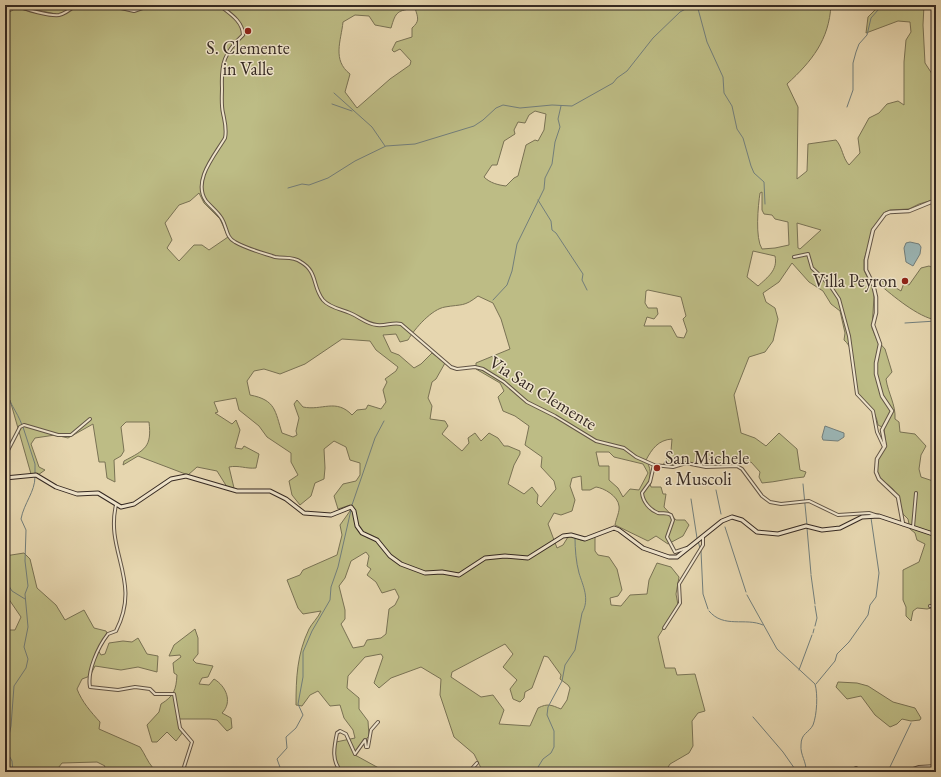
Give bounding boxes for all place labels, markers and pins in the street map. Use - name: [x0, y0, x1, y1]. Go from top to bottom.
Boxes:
- marker: S. Clemente in Valle: [243, 26, 253, 36]
- place label: S. Clemente in Valle: [206, 36, 290, 80]
- place label: Villa Peyron: [813, 269, 897, 292]
- marker: Villa Peyron: [900, 276, 910, 286]
- place label: San Michele a Muscoli: [665, 446, 749, 490]
- marker: San Michele a Muscoli: [652, 463, 662, 473]

